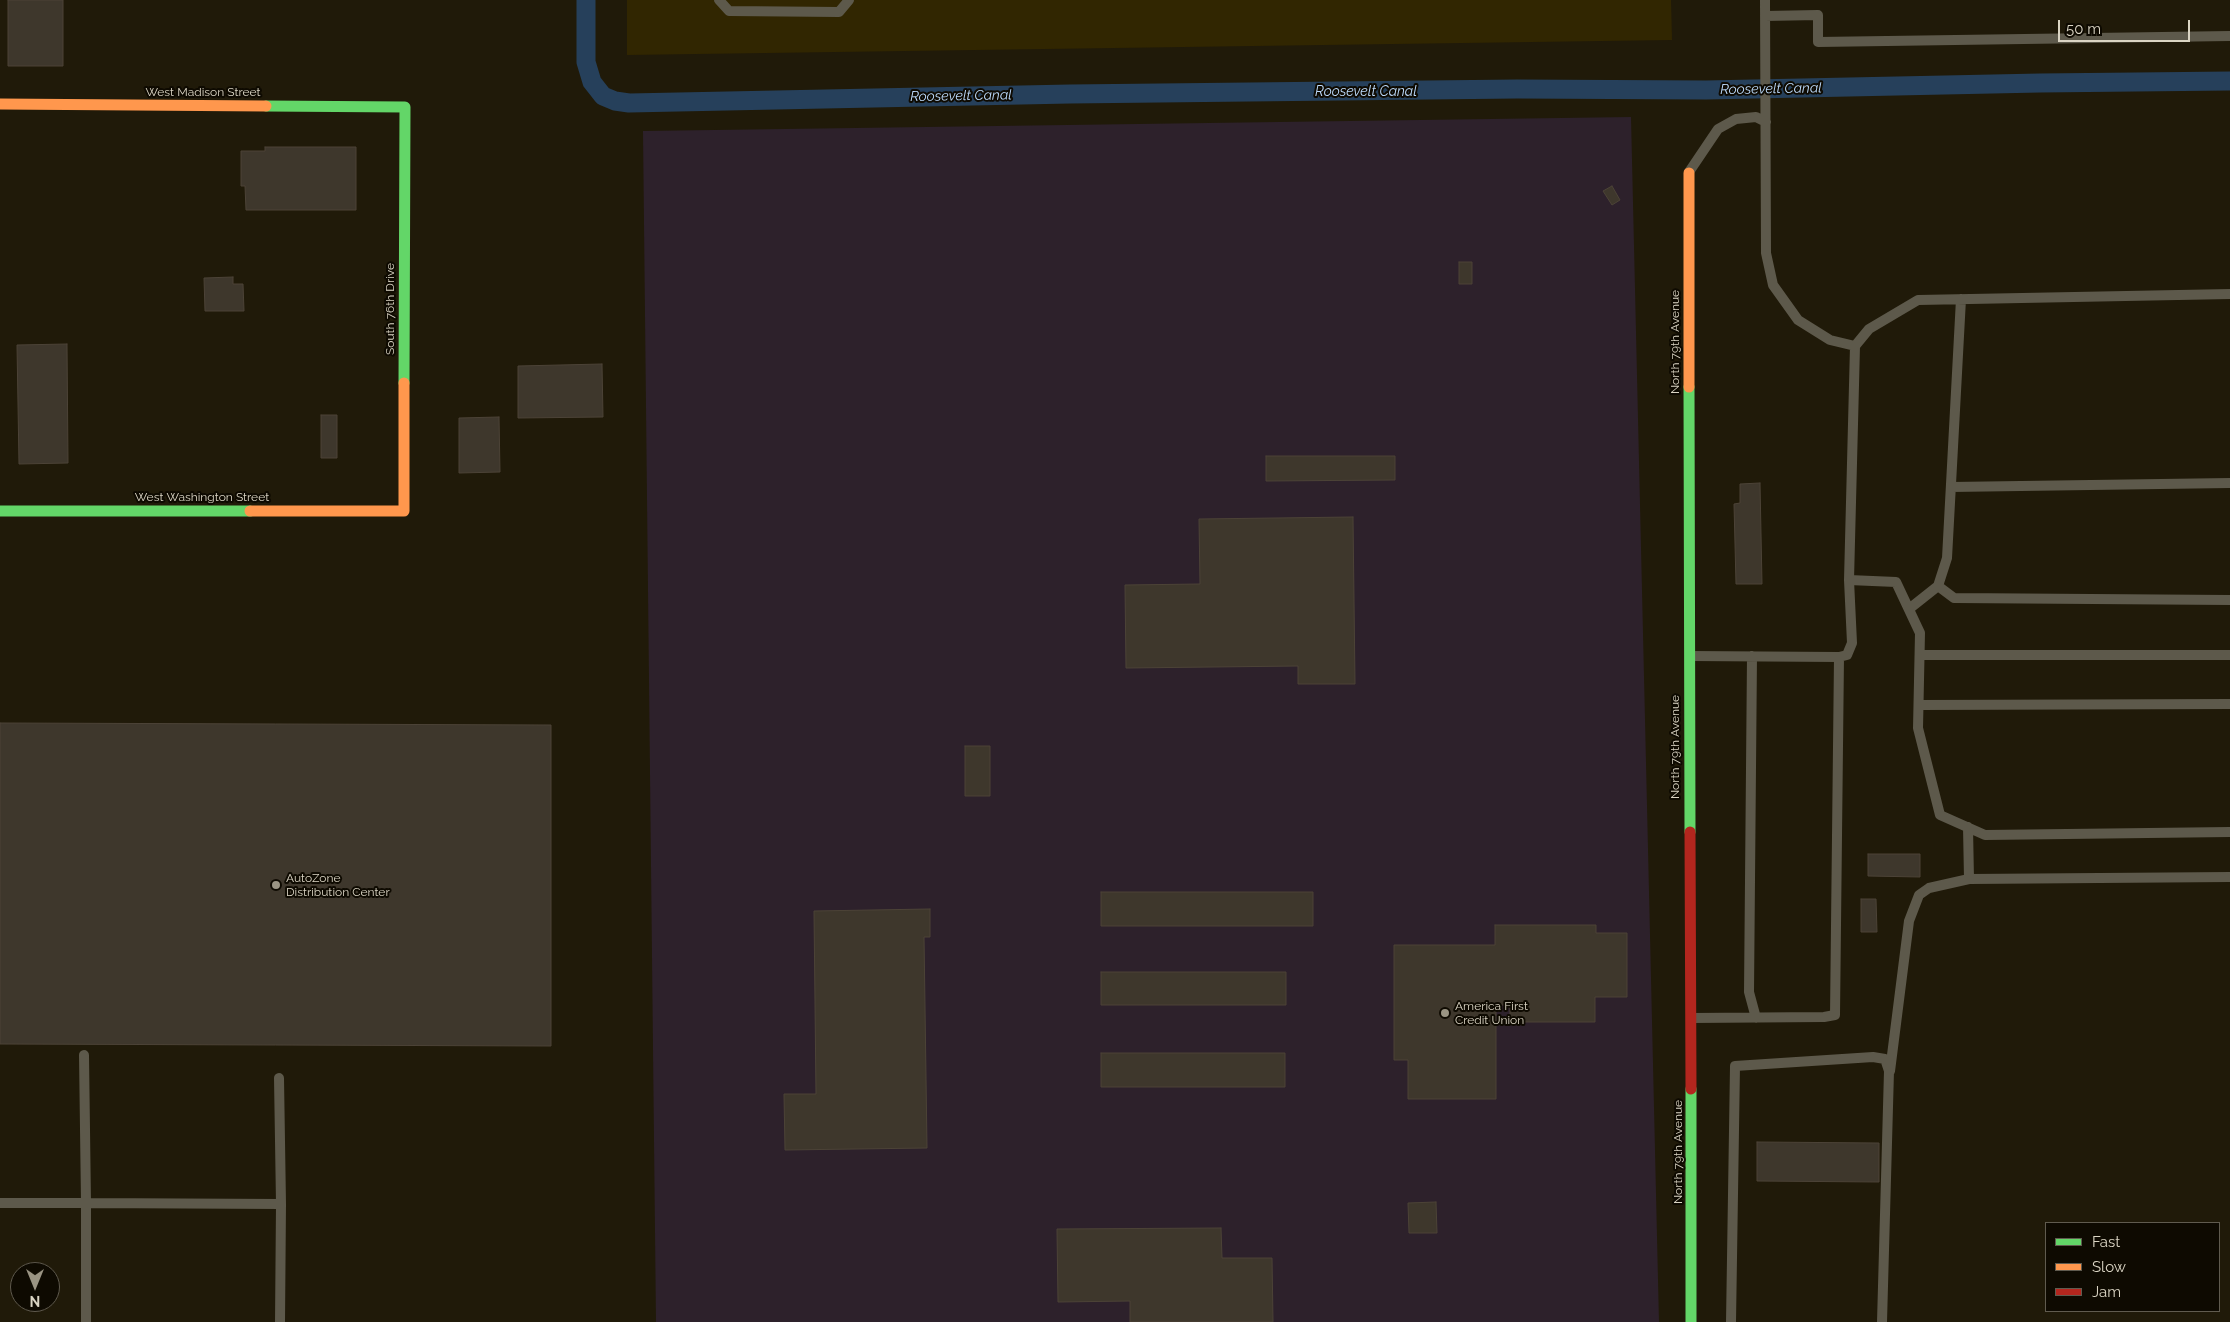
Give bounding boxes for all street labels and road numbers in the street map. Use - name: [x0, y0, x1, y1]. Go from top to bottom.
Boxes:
- street label: West Madison Street: [145, 85, 261, 99]
- street label: South 76th Drive: [383, 263, 397, 355]
- street label: North 79th Avenue: [1668, 290, 1682, 394]
- street label: West Washington Street: [135, 490, 269, 504]
- street label: North 79th Avenue: [1668, 695, 1682, 799]
- street label: North 79th Avenue: [1671, 1100, 1685, 1204]

